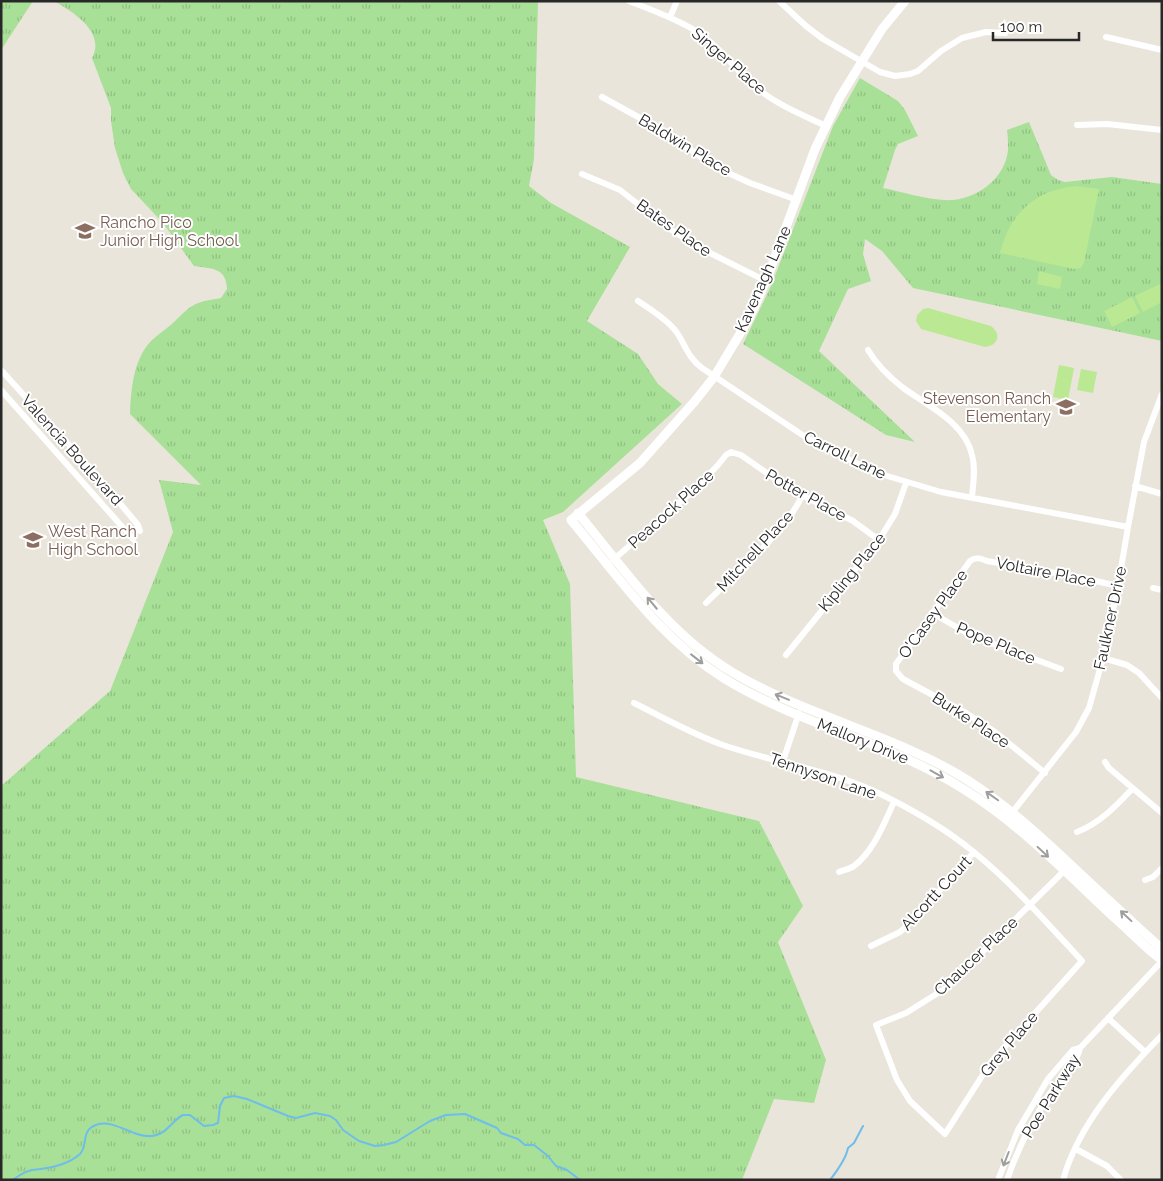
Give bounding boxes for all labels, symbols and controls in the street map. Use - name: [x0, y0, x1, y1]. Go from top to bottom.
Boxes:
- scale bar: [993, 10, 1079, 42]
- text: 100 m: [1000, 18, 1042, 36]
- street label: Singer Place: [688, 24, 770, 98]
- street label: Baldwin Place: [635, 110, 735, 180]
- street label: Bates Place: [633, 195, 715, 261]
- place label: Rancho Pico Junior High School: [100, 213, 239, 250]
- school or university icon: Rancho Pico Junior High School: [74, 220, 96, 242]
- street label: Kavenagh Lane: [731, 223, 795, 335]
- place label: Stevenson Ranch Elementary: [923, 389, 1051, 426]
- street label: Valencia Boulevard: [17, 391, 127, 509]
- school or university icon: Stevenson Ranch Elementary: [1055, 396, 1077, 418]
- street label: Carroll Lane: [801, 427, 889, 483]
- street label: Potter Place: [762, 465, 850, 525]
- street label: Peacock Place: [624, 466, 718, 552]
- street label: Mitchell Place: [713, 507, 797, 595]
- place label: West Ranch High School: [48, 522, 138, 559]
- school or university icon: West Ranch High School: [22, 529, 44, 551]
- street label: Kipling Place: [814, 529, 890, 615]
- street label: Voltaire Place: [995, 553, 1097, 591]
- street label: Faulkner Drive: [1090, 564, 1130, 672]
- street label: O'Casey Place: [894, 566, 972, 662]
- one-way arrow: [647, 597, 658, 610]
- street label: Pope Place: [954, 618, 1038, 668]
- one-way arrow: [690, 654, 703, 665]
- street label: Burke Place: [929, 688, 1013, 752]
- one-way arrow: [775, 692, 790, 702]
- street label: Mallory Drive: [814, 714, 912, 768]
- street label: Tennyson Lane: [767, 749, 879, 803]
- one-way arrow: [930, 770, 944, 780]
- one-way arrow: [985, 791, 999, 801]
- one-way arrow: [1036, 846, 1049, 857]
- street label: Alcortt Court: [897, 851, 976, 934]
- one-way arrow: [1120, 910, 1133, 922]
- street label: Chaucer Place: [930, 913, 1022, 999]
- street label: Grey Place: [976, 1007, 1042, 1081]
- street label: Poe Parkway: [1018, 1050, 1085, 1141]
- one-way arrow: [1001, 1151, 1010, 1166]

